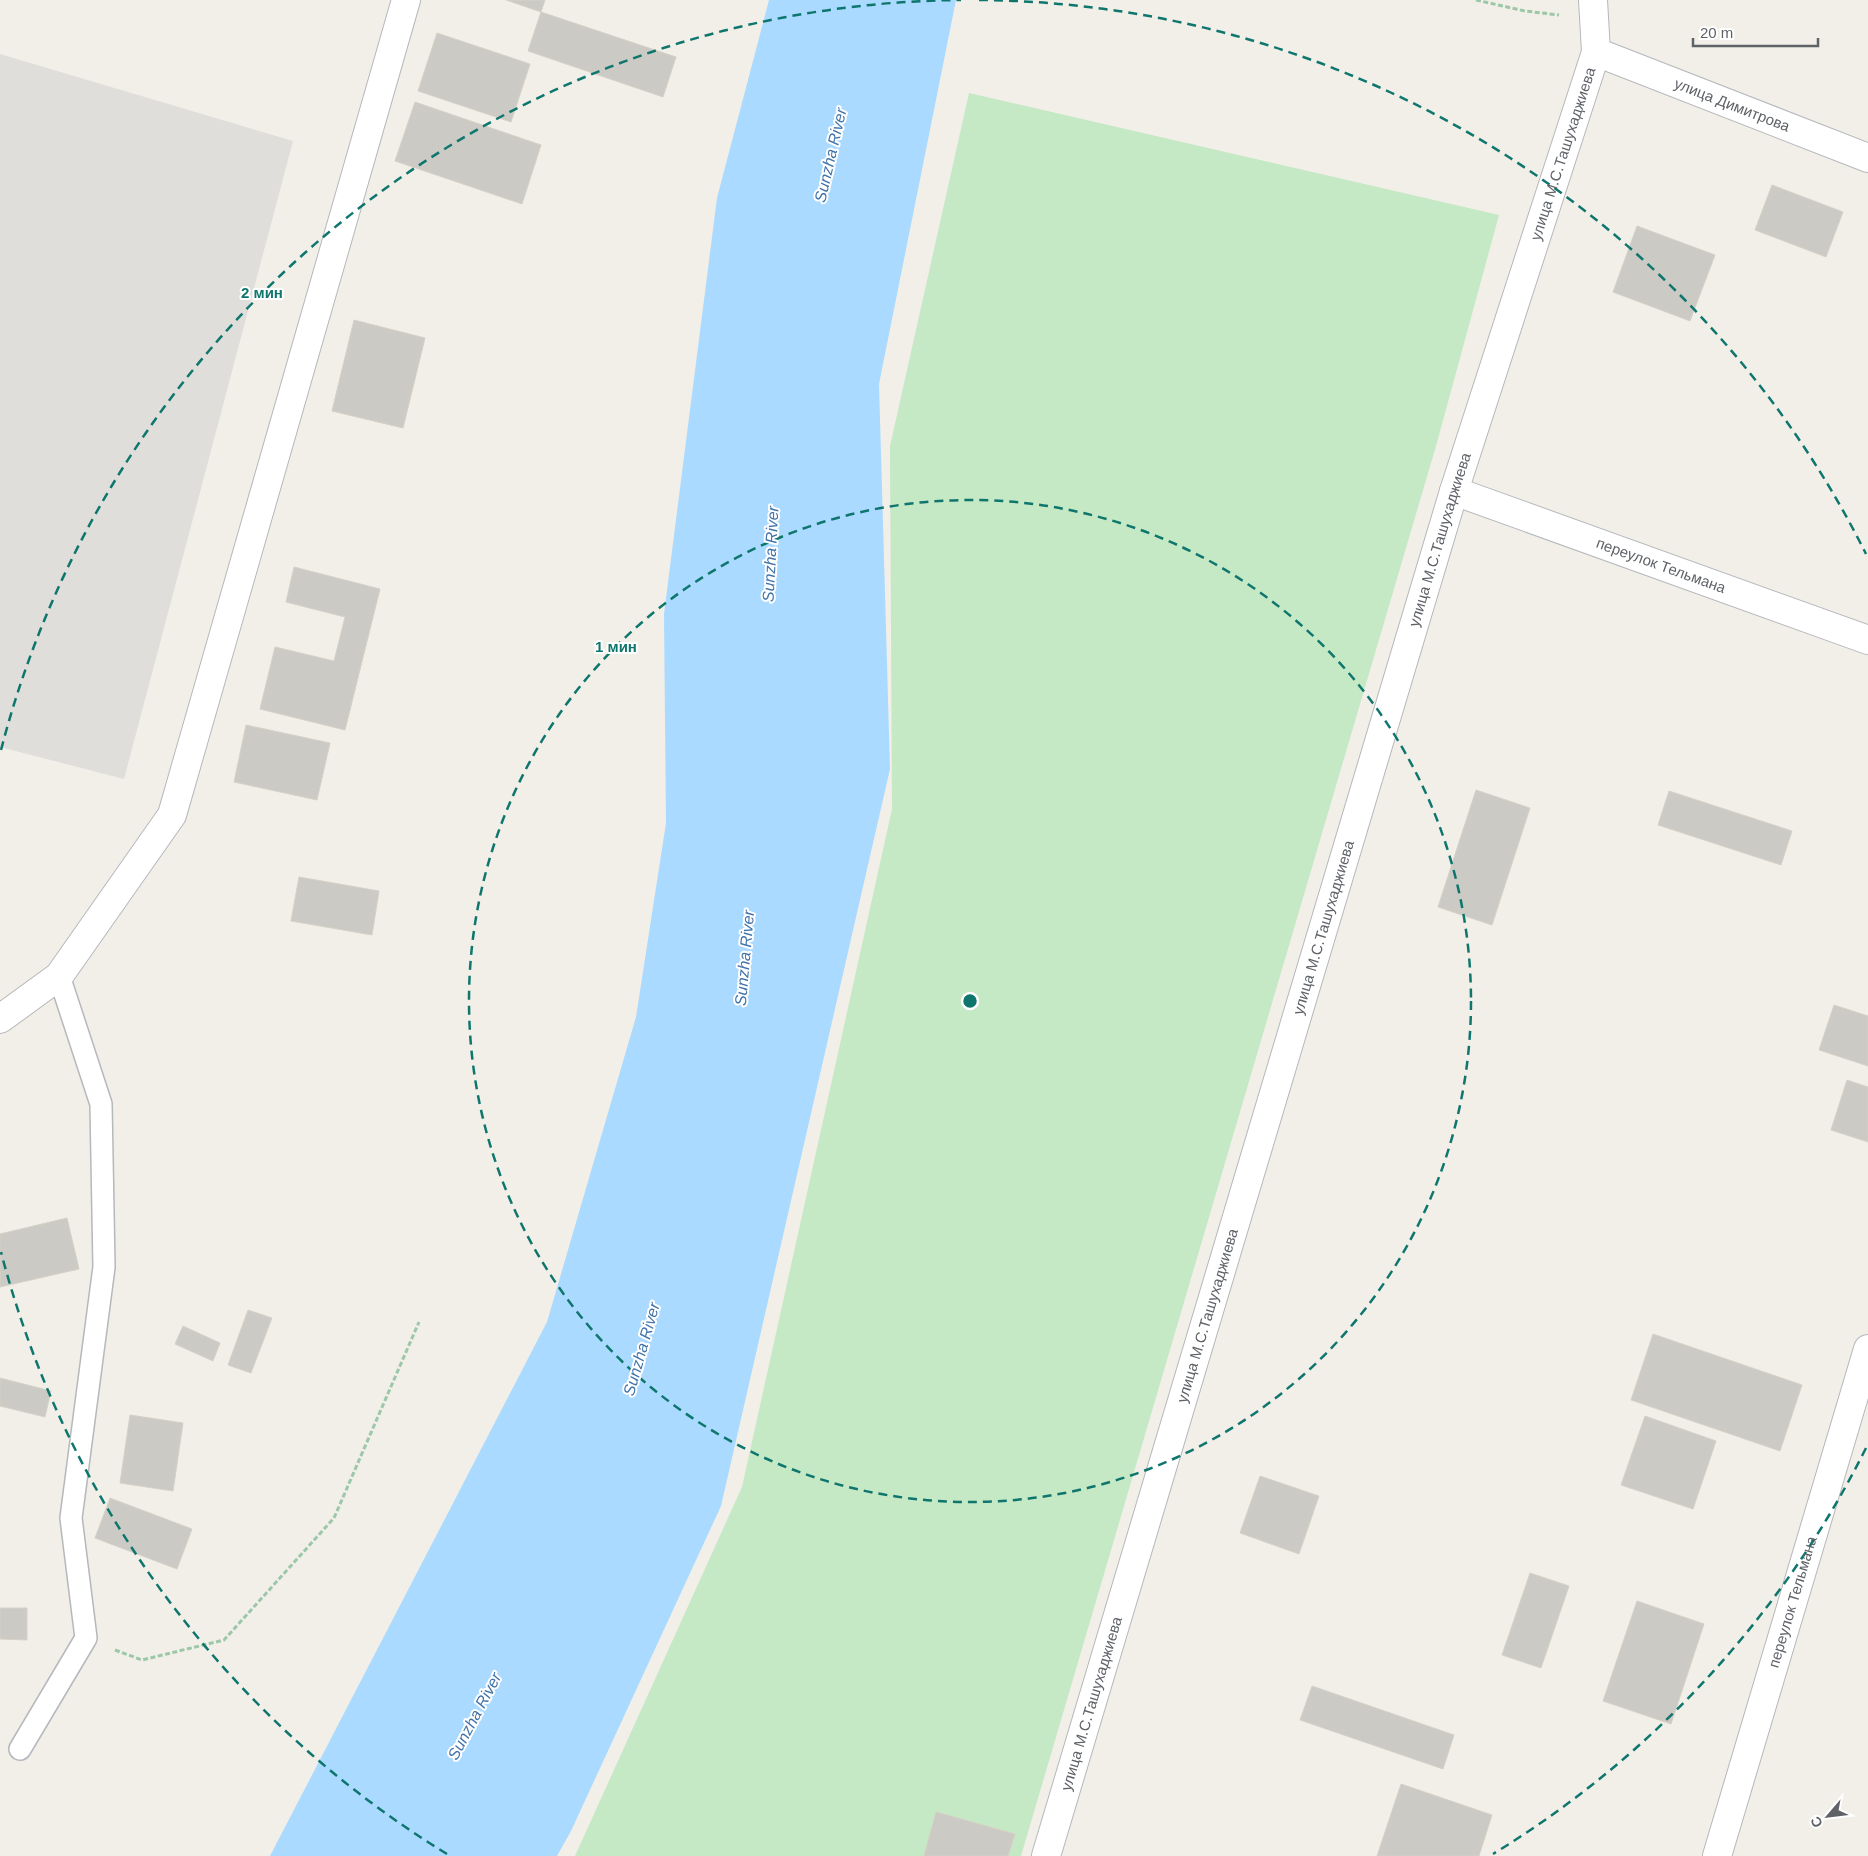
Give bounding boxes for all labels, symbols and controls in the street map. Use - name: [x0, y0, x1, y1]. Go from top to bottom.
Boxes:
- scale bar: [1693, 15, 1818, 47]
- text: 20 m: [1700, 24, 1733, 41]
- street label: улица М.С.Ташухаджиева: [1527, 64, 1599, 242]
- street label: улица Димитрова: [1672, 74, 1793, 135]
- water label: Sunzha River: [811, 106, 850, 204]
- text: 2 мин: [241, 284, 283, 301]
- street label: улица М.С.Ташухаджиева: [1405, 450, 1474, 629]
- water label: Sunzha River: [759, 505, 782, 602]
- street label: переулок Тельмана: [1594, 534, 1729, 596]
- text: 1 мин: [595, 638, 637, 655]
- street label: улица М.С.Ташухаджиева: [1289, 838, 1357, 1017]
- water label: Sunzha River: [732, 909, 757, 1007]
- centre of rings: [961, 992, 979, 1010]
- street label: улица М.С.Ташухаджиева: [1173, 1226, 1241, 1405]
- water label: Sunzha River: [620, 1300, 663, 1398]
- street label: переулок Тельмана: [1765, 1534, 1820, 1670]
- street label: улица М.С.Ташухаджиева: [1057, 1614, 1125, 1793]
- water label: Sunzha River: [444, 1669, 505, 1763]
- north arrow: [1803, 1791, 1853, 1841]
- text: С: [1807, 1814, 1826, 1830]

